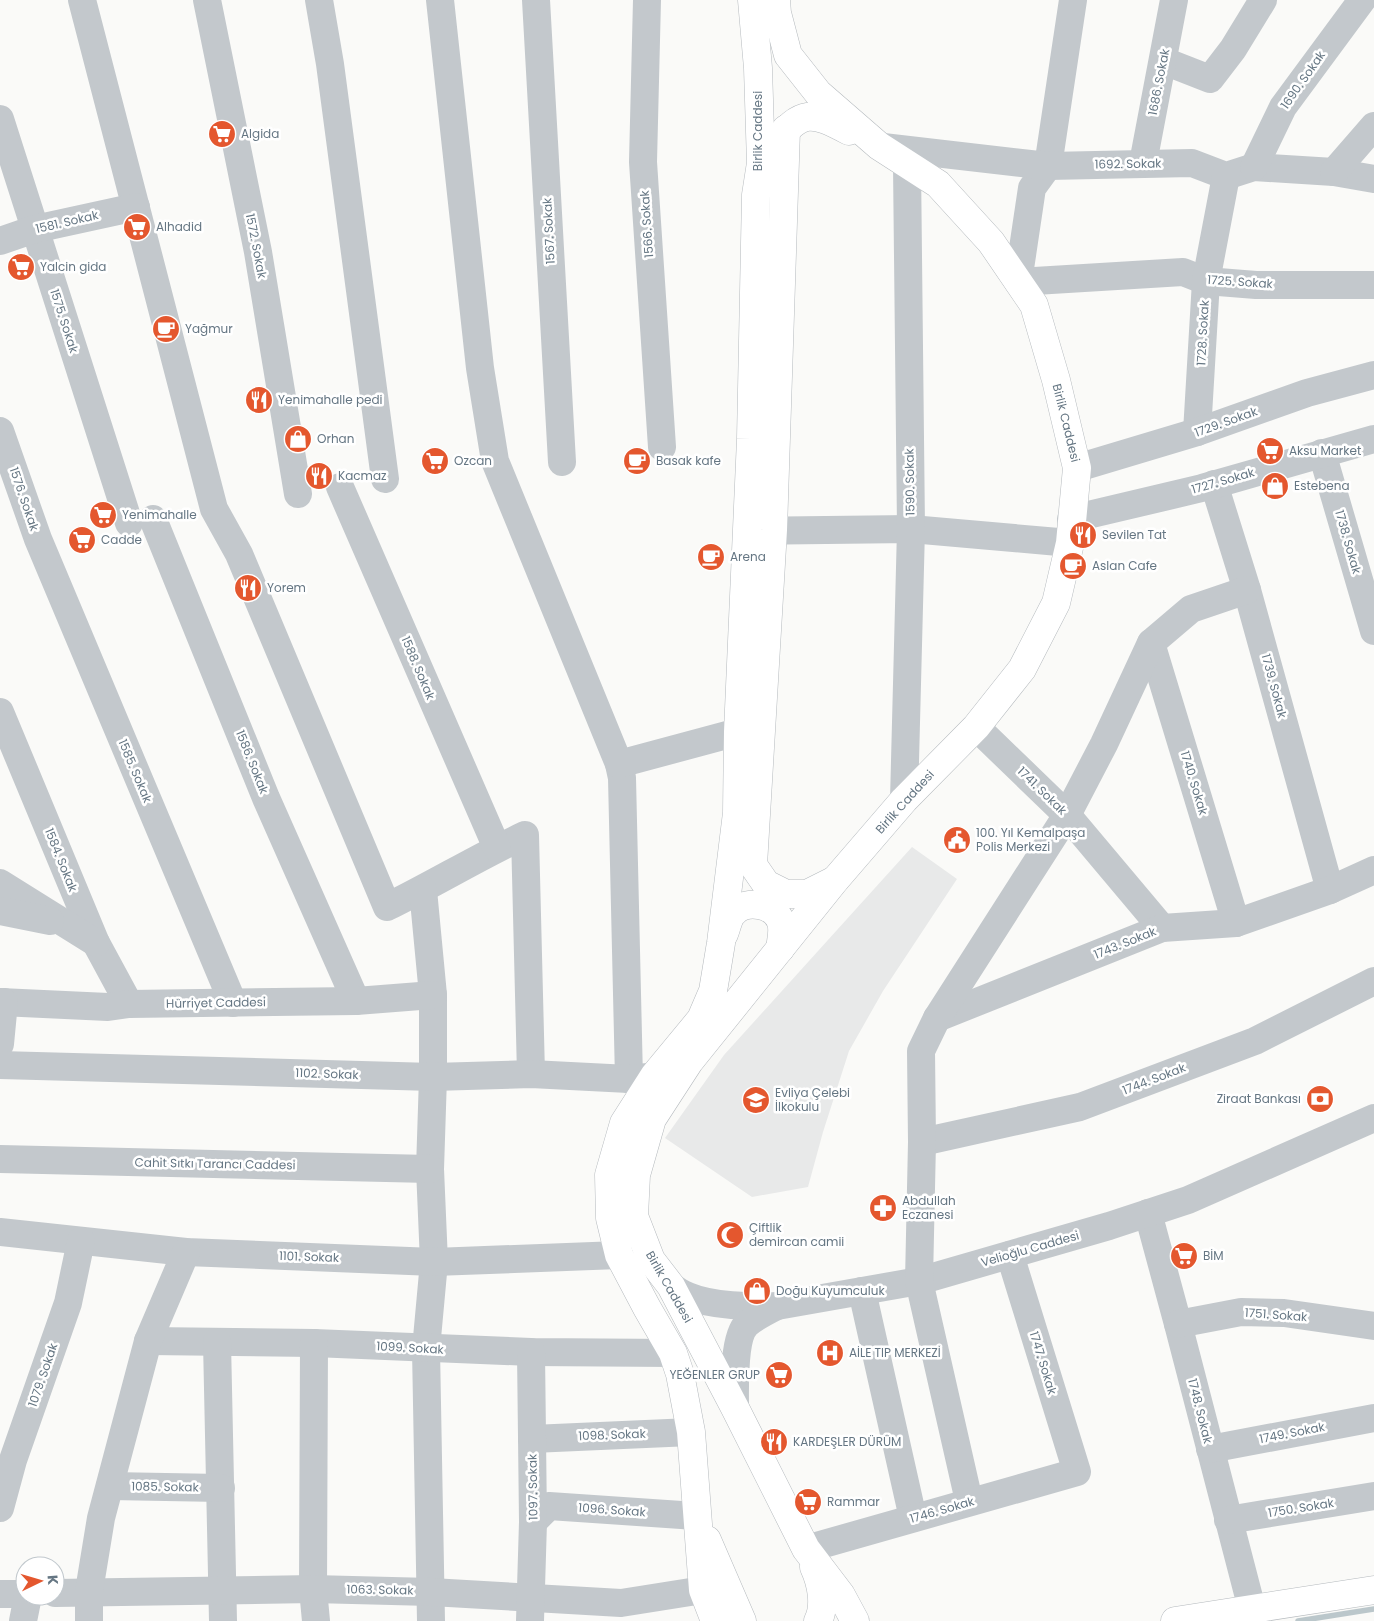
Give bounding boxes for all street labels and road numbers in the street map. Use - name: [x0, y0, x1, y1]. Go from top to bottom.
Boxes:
- street label: 1686. Sokak: [1144, 46, 1173, 117]
- street label: 1690. Sokak: [1276, 47, 1329, 112]
- street label: Birlik Caddesi: [749, 91, 766, 171]
- street label: 1692. Sokak: [1094, 154, 1162, 173]
- street label: 1566. Sokak: [636, 189, 657, 258]
- street label: 1567. Sokak: [538, 197, 559, 265]
- street label: 1581. Sokak: [34, 206, 101, 237]
- street label: 1572. Sokak: [242, 212, 271, 281]
- street label: 1725. Sokak: [1207, 271, 1274, 292]
- street label: 1575. Sokak: [46, 287, 83, 356]
- street label: 1728. Sokak: [1192, 299, 1213, 366]
- street label: Birlik Caddesi: [1049, 382, 1084, 464]
- street label: 1729. Sokak: [1192, 402, 1260, 441]
- street label: 1590. Sokak: [900, 447, 919, 516]
- street label: 1727. Sokak: [1189, 463, 1257, 498]
- street label: 1576. Sokak: [6, 465, 44, 534]
- street label: 1738. Sokak: [1331, 508, 1366, 577]
- street label: 1588. Sokak: [397, 633, 440, 703]
- street label: 1739. Sokak: [1258, 652, 1291, 721]
- street label: 1586. Sokak: [232, 727, 273, 797]
- street label: 1585. Sokak: [114, 736, 157, 806]
- street label: 1740. Sokak: [1177, 749, 1213, 818]
- street label: 1741. Sokak: [1014, 763, 1071, 819]
- street label: Birlik Caddesi: [871, 766, 938, 837]
- street label: 1584. Sokak: [41, 825, 82, 895]
- street label: 1743. Sokak: [1091, 922, 1159, 963]
- street label: Hürriyet Caddesi: [166, 993, 266, 1012]
- street label: 1744. Sokak: [1120, 1058, 1189, 1098]
- street label: 1102. Sokak: [295, 1064, 360, 1083]
- street label: Cahit Sıtkı Tarancı Caddesi: [134, 1154, 296, 1173]
- street label: Velioğlu Caddesi: [979, 1226, 1081, 1271]
- street label: 1101. Sokak: [279, 1247, 340, 1266]
- street label: Birlik Caddesi: [642, 1248, 697, 1326]
- street label: 1751. Sokak: [1244, 1304, 1309, 1325]
- street label: 1747. Sokak: [1026, 1329, 1061, 1397]
- street label: 1099. Sokak: [376, 1337, 445, 1358]
- street label: 1079. Sokak: [24, 1340, 62, 1409]
- street label: 1748. Sokak: [1184, 1377, 1217, 1446]
- street label: 1749. Sokak: [1258, 1418, 1327, 1447]
- street label: 1098. Sokak: [578, 1425, 647, 1444]
- street label: 1097. Sokak: [523, 1453, 542, 1520]
- street label: 1085. Sokak: [131, 1477, 200, 1496]
- street label: 1746. Sokak: [908, 1492, 977, 1527]
- street label: 1750. Sokak: [1267, 1494, 1336, 1521]
- street label: 1096. Sokak: [578, 1499, 647, 1520]
- street label: 1063. Sokak: [346, 1580, 414, 1599]

